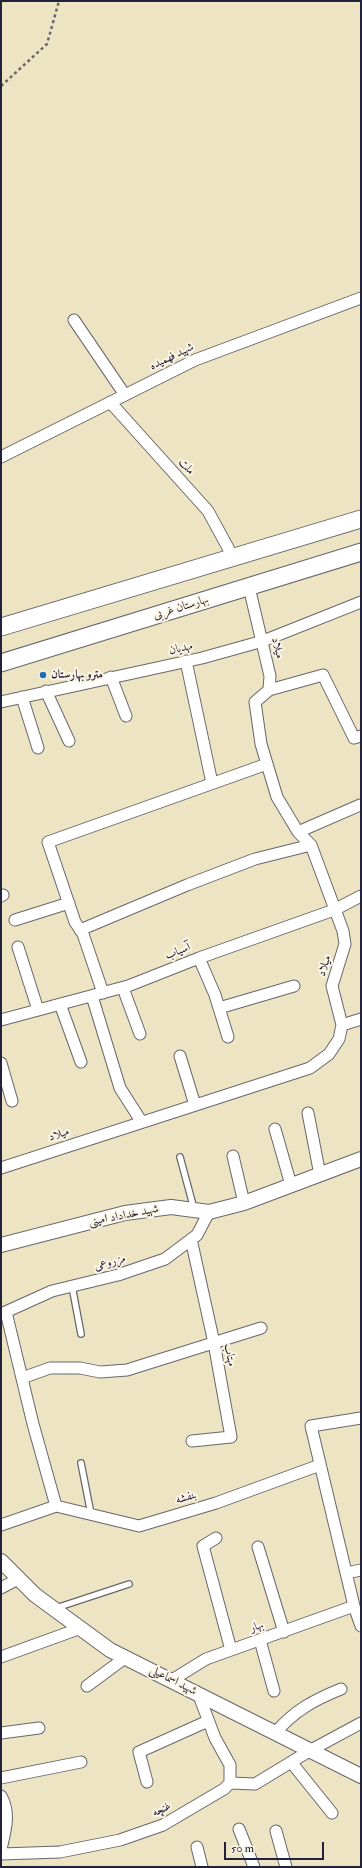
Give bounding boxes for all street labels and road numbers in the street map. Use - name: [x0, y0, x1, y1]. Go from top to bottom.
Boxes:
- street label: شهید فهمیده: [147, 340, 197, 374]
- street label: ملت: [175, 456, 197, 478]
- street label: بهارستان غربی: [152, 593, 210, 623]
- street label: میلاد: [268, 636, 286, 660]
- street label: مهدیان: [168, 639, 194, 659]
- street label: آسیاب: [163, 940, 193, 964]
- street label: میلاد: [315, 954, 335, 978]
- street label: میلاد: [47, 1125, 71, 1145]
- street label: شهید خداداد امینی: [88, 1202, 160, 1230]
- street label: مزروعی: [93, 1252, 127, 1274]
- street label: مهتاب: [220, 1342, 238, 1368]
- street label: بنفشه: [174, 1488, 198, 1508]
- street label: بهار: [248, 1618, 266, 1636]
- street label: شهید اسماعیلی: [147, 1663, 199, 1699]
- street label: غنچه: [150, 1799, 174, 1821]

